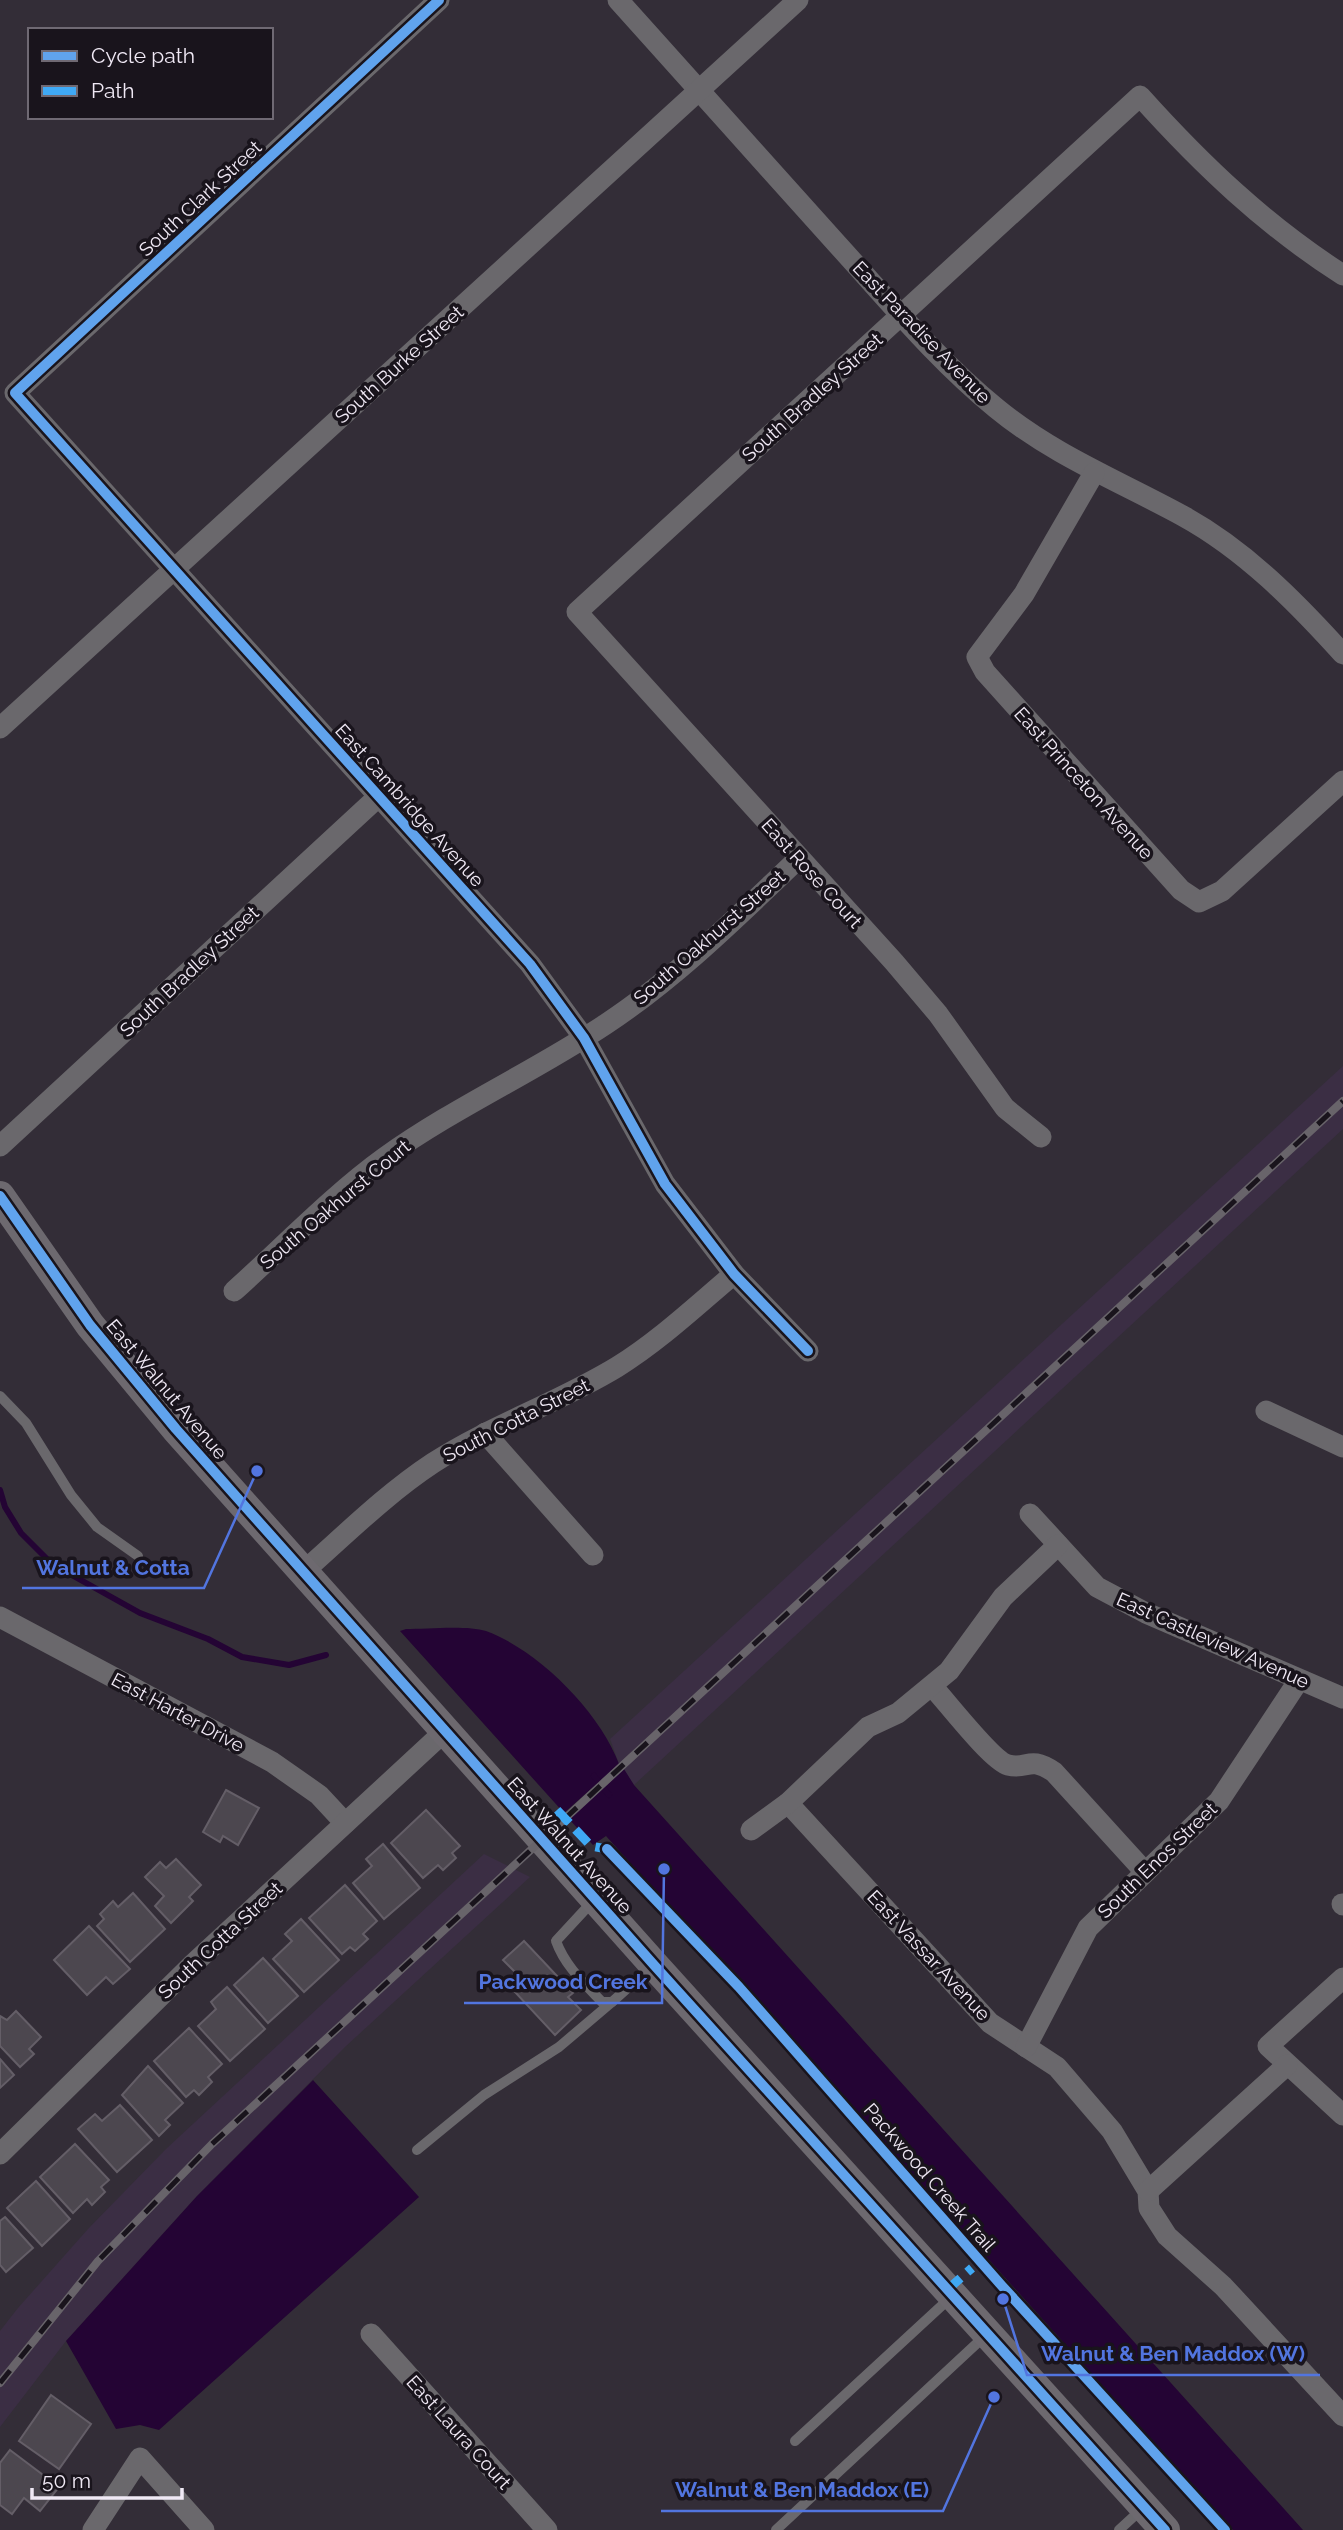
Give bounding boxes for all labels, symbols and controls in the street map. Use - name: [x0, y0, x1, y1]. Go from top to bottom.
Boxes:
- legend: [28, 28, 273, 119]
- text: Cycle path: [91, 43, 195, 68]
- text: Path: [91, 78, 135, 103]
- street label: South Clark Street: [134, 135, 266, 260]
- street label: East Paradise Avenue: [849, 257, 995, 407]
- street label: South Burke Street: [330, 300, 468, 427]
- street label: South Bradley Street: [737, 328, 887, 466]
- street label: East Princeton Avenue: [1010, 702, 1158, 864]
- street label: East Cambridge Avenue: [331, 719, 489, 891]
- street label: East Rose Court: [757, 814, 867, 933]
- street label: South Oakhurst Street: [629, 865, 790, 1009]
- street label: South Bradley Street: [115, 901, 263, 1041]
- street label: South Oakhurst Court: [255, 1134, 415, 1273]
- street label: East Walnut Avenue: [102, 1315, 232, 1463]
- street label: South Cotta Street: [439, 1373, 593, 1466]
- callout: Walnut & Cotta: [22, 1546, 204, 1588]
- text: Walnut & Cotta: [36, 1555, 190, 1580]
- street label: East Castleview Avenue: [1113, 1588, 1313, 1692]
- street label: East Harter Drive: [108, 1668, 248, 1756]
- street label: East Walnut Avenue: [503, 1772, 637, 1918]
- street label: South Enos Street: [1093, 1797, 1222, 1922]
- street label: South Cotta Street: [154, 1877, 287, 2003]
- street label: East Vassar Avenue: [863, 1885, 995, 2025]
- callout: Packwood Creek: [464, 1961, 662, 2003]
- text: Packwood Creek: [478, 1969, 648, 1994]
- street label: Packwood Creek Trail: [860, 2098, 1001, 2256]
- callout: Walnut & Ben Maddox (W): [1027, 2333, 1320, 2375]
- text: Walnut & Ben Maddox (W): [1041, 2341, 1305, 2366]
- street label: East Laura Court: [402, 2371, 516, 2494]
- scale bar: [32, 2456, 182, 2500]
- text: 50 m: [42, 2468, 91, 2493]
- callout: Walnut & Ben Maddox (E): [661, 2469, 943, 2511]
- text: Walnut & Ben Maddox (E): [675, 2477, 929, 2502]

